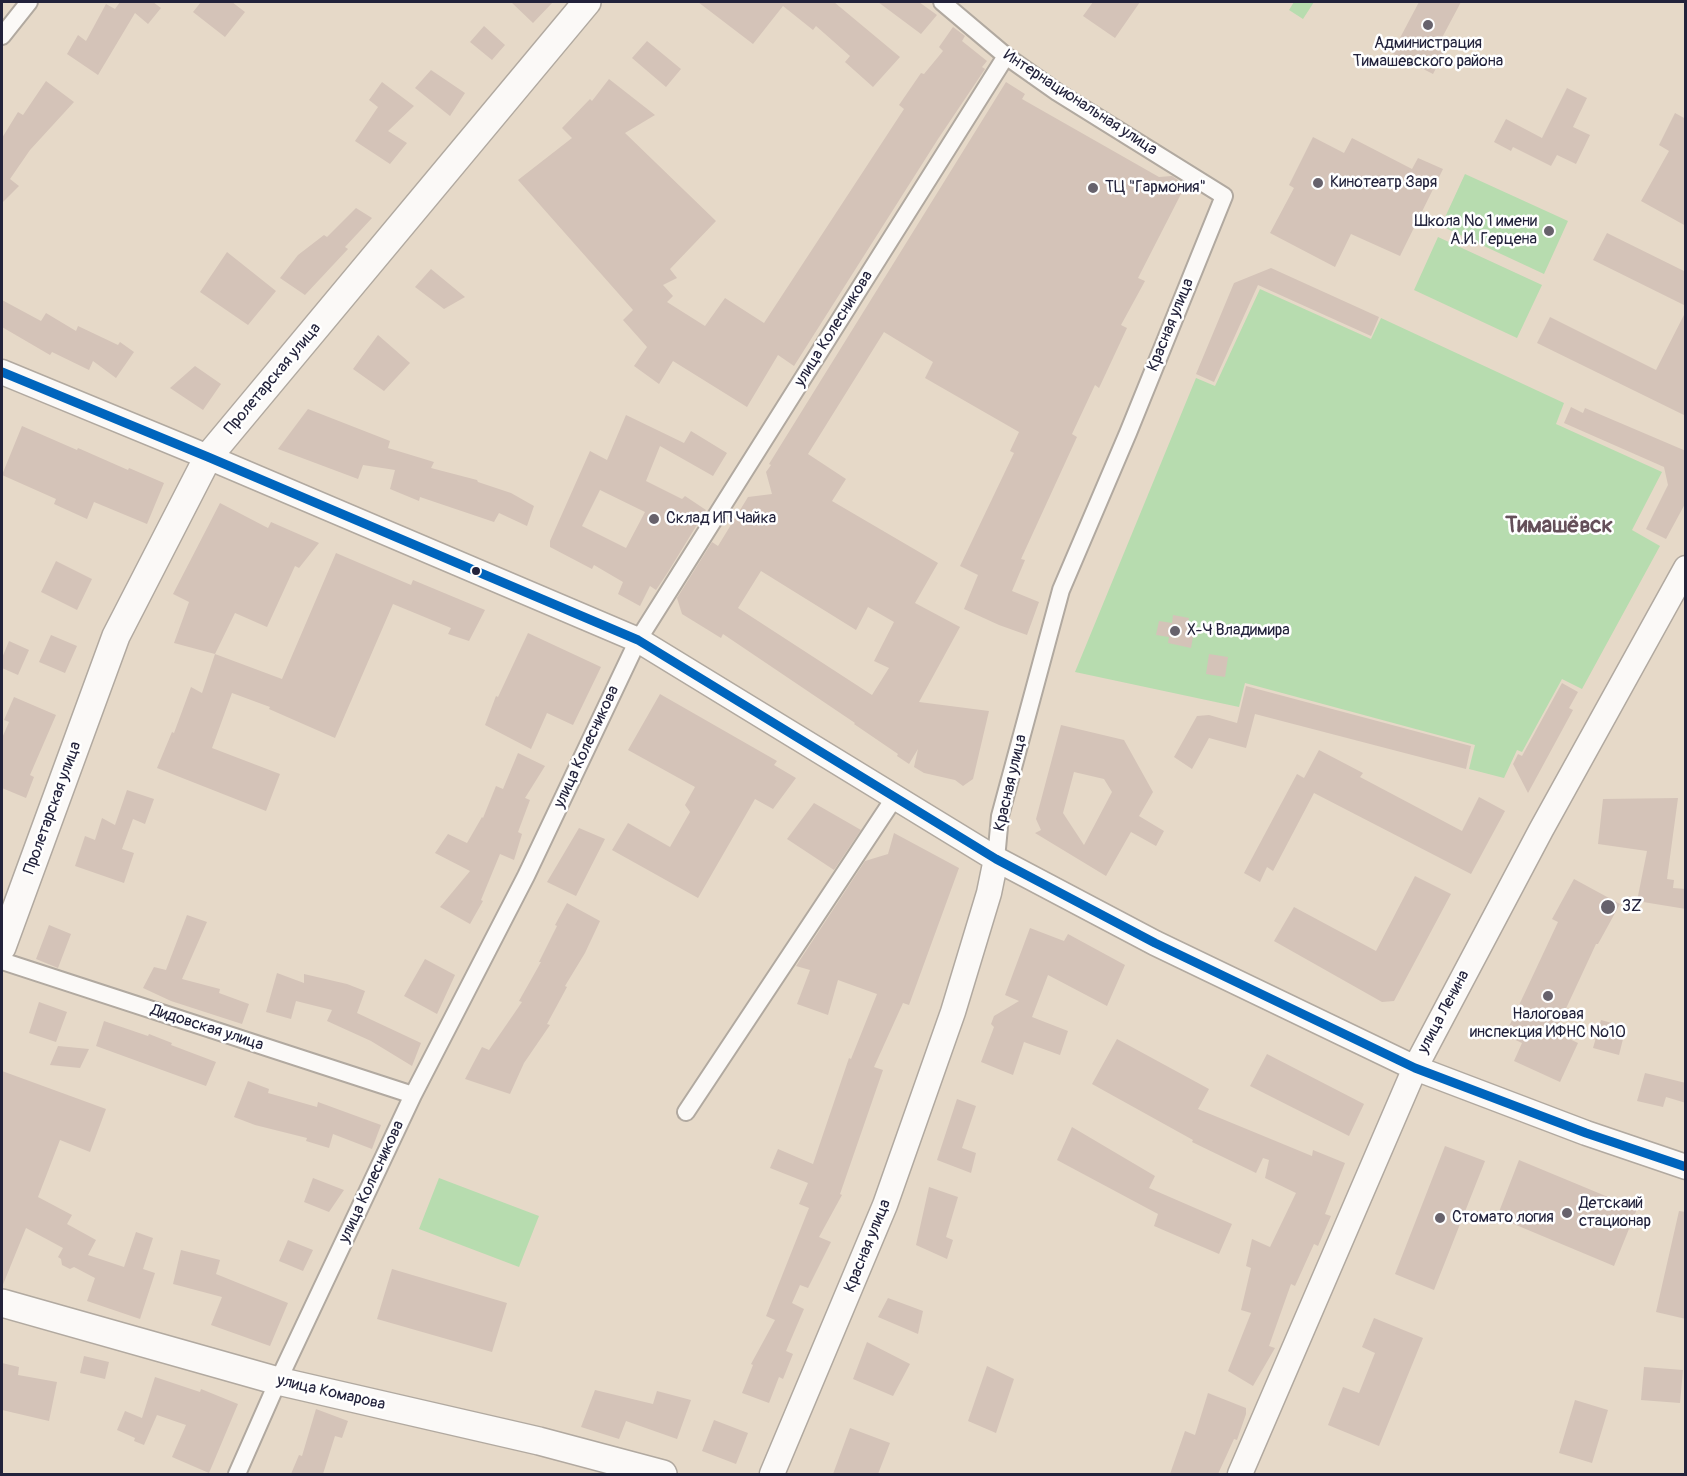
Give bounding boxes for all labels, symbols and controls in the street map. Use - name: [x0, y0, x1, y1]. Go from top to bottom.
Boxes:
- marker: Администрация Тимашевского района: [1421, 18, 1435, 32]
- place label: Администрация Тимашевского района: [1353, 34, 1503, 72]
- street label: Интернациональная улица: [999, 46, 1161, 160]
- place label: Кинотеатр Заря: [1330, 173, 1437, 193]
- marker: Кинотеатр Заря: [1311, 176, 1325, 190]
- place label: ТЦ "Гармония": [1105, 178, 1206, 198]
- marker: ТЦ "Гармония": [1086, 181, 1100, 195]
- place label: Школа № 1 имени А.И. Герцена: [1414, 212, 1537, 250]
- marker: Школа № 1 имени А.И. Герцена: [1542, 224, 1556, 238]
- street label: улица Колесникова: [791, 268, 877, 390]
- street label: Красная улица: [1144, 276, 1198, 374]
- street label: Пролетарская улица: [221, 319, 325, 439]
- place label: Склад ИП Чайка: [666, 509, 776, 529]
- marker: Склад ИП Чайка: [647, 512, 661, 526]
- district label: Тимашёвск: [1505, 513, 1613, 539]
- unlabelled marker: [470, 565, 482, 577]
- place label: Х-Ч Владимира: [1187, 621, 1290, 641]
- marker: Х-Ч Владимира: [1168, 624, 1182, 638]
- street label: улица Колесникова: [550, 683, 624, 811]
- street label: Красная улица: [991, 733, 1031, 833]
- street label: Пролетарская улица: [20, 739, 86, 877]
- place label: 3Z: [1622, 897, 1642, 917]
- marker: 3Z: [1599, 898, 1617, 916]
- street label: улица Ленина: [1414, 967, 1474, 1057]
- marker: Налоговая инспекция ИФНС №10: [1541, 989, 1555, 1003]
- street label: Дидовская улица: [148, 1001, 266, 1055]
- place label: Налоговая инспекция ИФНС №10: [1470, 1005, 1626, 1043]
- street label: улица Колесникова: [335, 1118, 409, 1246]
- place label: Детскаий стационар: [1579, 1194, 1651, 1232]
- street label: Красная улица: [841, 1197, 895, 1295]
- marker: Детскаий стационар: [1560, 1206, 1574, 1220]
- place label: Стомато логия: [1452, 1208, 1554, 1228]
- marker: Стомато логия: [1433, 1211, 1447, 1225]
- street label: улица Комарова: [275, 1371, 387, 1415]

